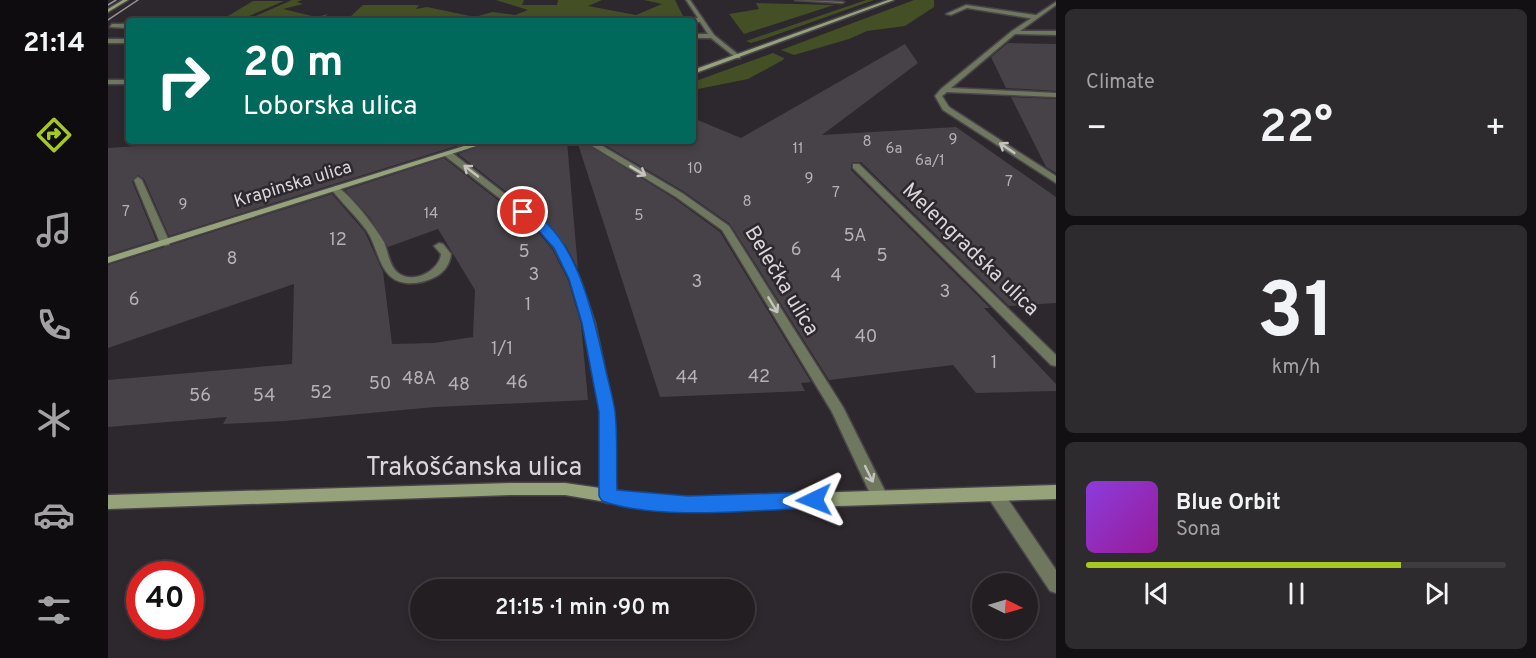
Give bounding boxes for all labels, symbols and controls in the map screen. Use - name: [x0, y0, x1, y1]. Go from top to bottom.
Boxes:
- text: 21:14: [23, 27, 85, 61]
- text: 20 m: [243, 38, 344, 91]
- icon: right: [144, 42, 222, 120]
- text: Climate: [1086, 70, 1155, 96]
- text: Loborska ulica: [243, 90, 417, 124]
- text: 22°: [1259, 101, 1333, 158]
- text: −: [1086, 109, 1107, 151]
- text: +: [1485, 109, 1506, 151]
- icon: directions: [33, 114, 75, 156]
- house number: 9: [949, 131, 957, 150]
- house number: 8: [862, 133, 872, 152]
- house number: 11: [792, 140, 804, 159]
- house number: 6a: [886, 140, 902, 159]
- one-way arrow: [999, 142, 1016, 154]
- house number: 6a/1: [915, 152, 945, 171]
- street label: Krapinska ulica: [231, 156, 355, 214]
- house number: 10: [687, 160, 703, 179]
- one-way arrow: [463, 165, 479, 178]
- one-way arrow: [629, 165, 646, 177]
- house number: 9: [805, 170, 813, 189]
- house number: 7: [1005, 173, 1013, 192]
- street label: Melengradska ulica: [896, 178, 1044, 322]
- house number: 7: [832, 184, 840, 203]
- pin: [497, 186, 548, 237]
- house number: 8: [742, 193, 752, 212]
- icon: arrive: [506, 195, 539, 228]
- house number: 9: [179, 196, 187, 215]
- house number: 7: [122, 203, 130, 222]
- house number: 14: [424, 205, 438, 224]
- house number: 5: [634, 207, 644, 226]
- icon: music: [33, 209, 75, 251]
- street label: Belečka ulica: [738, 221, 824, 341]
- house number: 5A: [843, 225, 867, 248]
- house number: 12: [329, 229, 347, 252]
- house number: 6: [791, 239, 801, 262]
- house number: 5: [518, 241, 530, 264]
- house number: 5: [876, 245, 888, 268]
- house number: 8: [227, 248, 238, 271]
- house number: 3: [529, 264, 539, 287]
- house number: 4: [830, 265, 842, 288]
- text: 31: [1257, 266, 1335, 365]
- house number: 3: [692, 271, 702, 294]
- house number: 3: [940, 281, 950, 304]
- house number: 6: [129, 289, 139, 312]
- house number: 1: [525, 294, 531, 317]
- one-way arrow: [768, 296, 780, 313]
- icon: phone: [33, 304, 75, 346]
- house number: 40: [855, 326, 877, 349]
- house number: 1/1: [491, 338, 513, 361]
- house number: 1: [991, 352, 997, 375]
- text: km/h: [1272, 355, 1320, 381]
- house number: 42: [748, 366, 770, 389]
- house number: 44: [676, 367, 698, 390]
- house number: 48A: [402, 368, 436, 391]
- house number: 46: [506, 372, 528, 395]
- house number: 50: [369, 373, 391, 396]
- house number: 48: [448, 374, 470, 397]
- house number: 52: [310, 382, 332, 405]
- house number: 56: [189, 385, 211, 408]
- house number: 54: [253, 385, 275, 408]
- icon: climate: [33, 399, 75, 441]
- street label: Trakošćanska ulica: [366, 452, 582, 485]
- one-way arrow: [864, 465, 875, 483]
- position arrow: [782, 468, 846, 532]
- text: Blue Orbit: [1176, 490, 1281, 517]
- icon: car: [33, 494, 75, 536]
- text: Sona: [1176, 517, 1221, 543]
- speed limit sign: 40: [126, 561, 204, 639]
- north arrow: [972, 573, 1038, 639]
- map controls: [972, 573, 1038, 639]
- icon: previous: [1140, 577, 1173, 610]
- icon: pause: [1280, 577, 1313, 610]
- icon: next: [1420, 577, 1453, 610]
- icon: filters: [33, 589, 75, 631]
- text: 21:15 · 1 min · 90 m: [495, 595, 670, 622]

